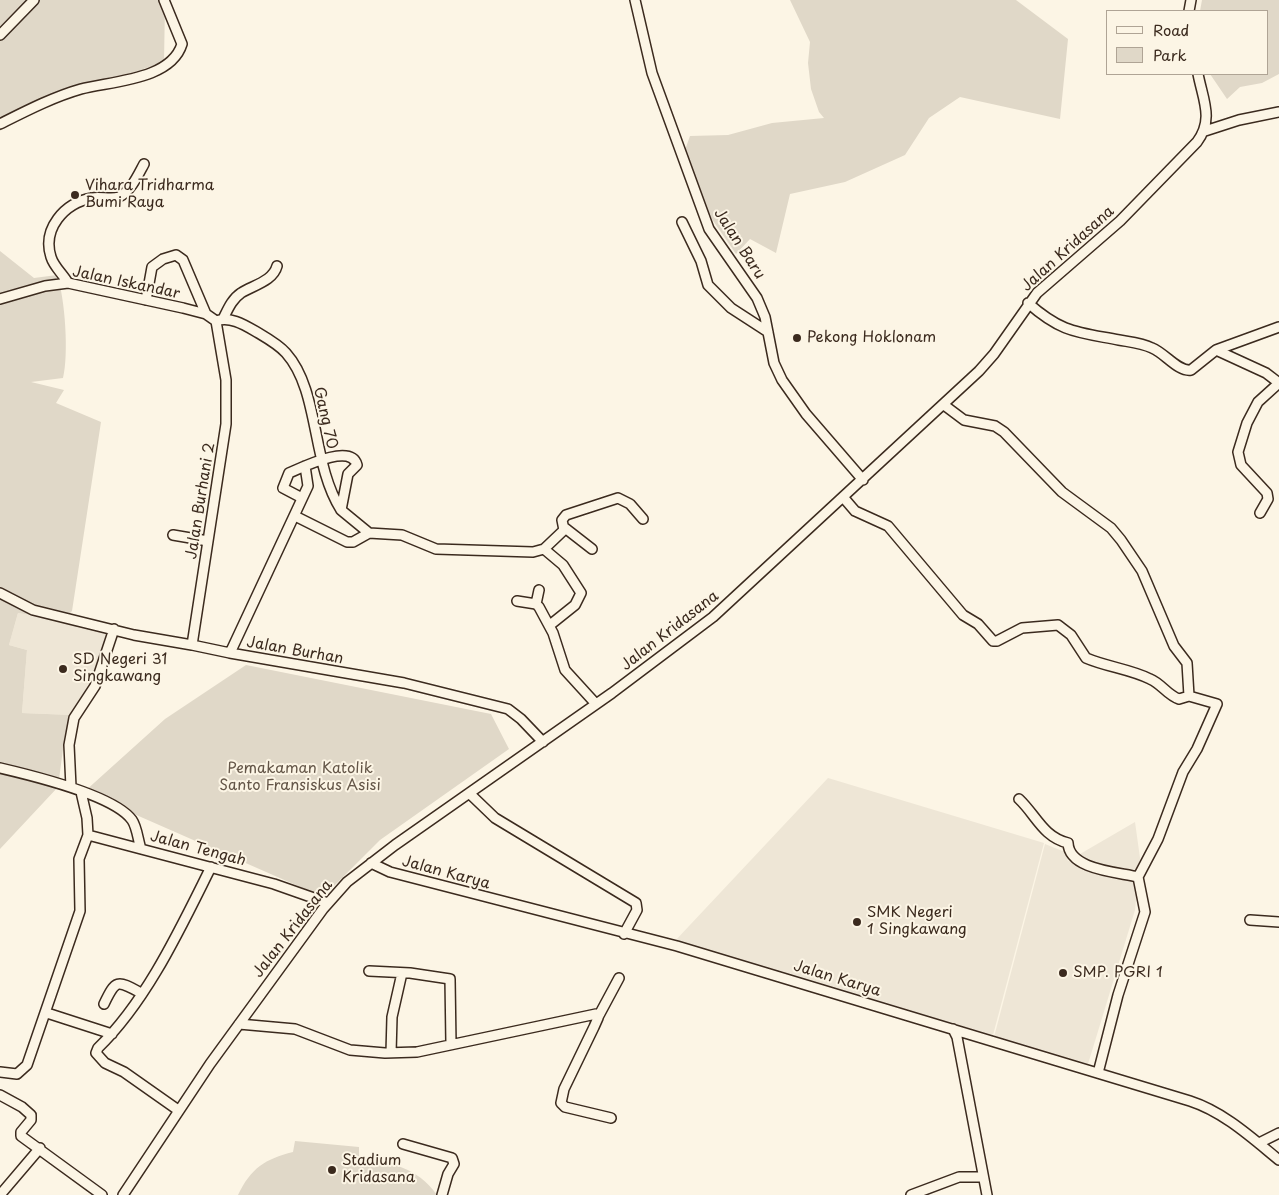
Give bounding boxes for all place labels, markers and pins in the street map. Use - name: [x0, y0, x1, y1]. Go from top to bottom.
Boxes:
- place label: Vihara Tridharma Bumi Raya: [85, 177, 214, 212]
- marker: Vihara Tridharma Bumi Raya: [69, 189, 81, 201]
- place label: Pekong Hoklonam: [807, 329, 936, 347]
- marker: Pekong Hoklonam: [791, 332, 803, 344]
- place label: SD Negeri 31 Singkawang: [73, 651, 167, 686]
- marker: SD Negeri 31 Singkawang: [57, 663, 69, 675]
- place label: SMK Negeri 1 Singkawang: [867, 904, 967, 939]
- marker: SMK Negeri 1 Singkawang: [851, 916, 863, 928]
- place label: SMP. PGRI 1: [1073, 964, 1163, 982]
- marker: SMP. PGRI 1: [1057, 967, 1069, 979]
- place label: Stadium Kridasana: [342, 1152, 415, 1187]
- marker: Stadium Kridasana: [326, 1164, 338, 1176]

